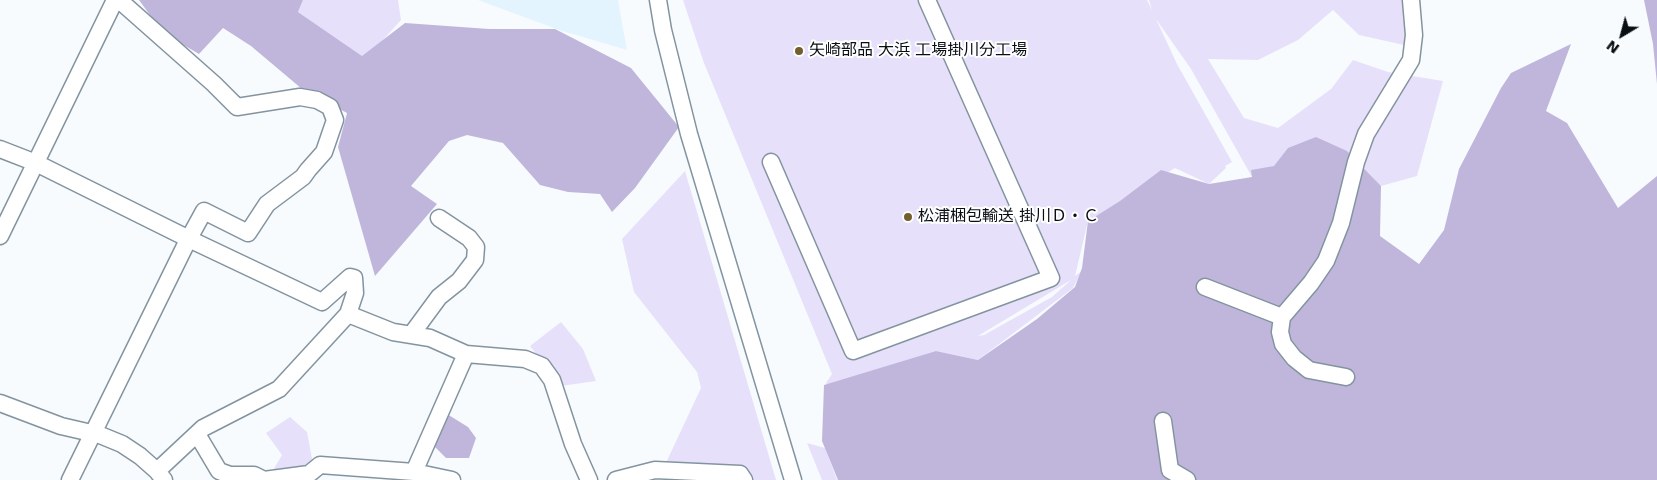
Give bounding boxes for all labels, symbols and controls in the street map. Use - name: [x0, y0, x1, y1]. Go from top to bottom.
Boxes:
- north arrow: [1597, 10, 1647, 60]
- text: N: [1603, 37, 1622, 57]
- place label: 矢崎部品 大浜 工場掛川分工場: [809, 41, 1027, 61]
- marker: 矢崎部品 大浜 工場掛川分工場: [793, 45, 805, 57]
- place label: 松浦梱包輸送 掛川Ｄ・Ｃ: [918, 207, 1099, 227]
- marker: 松浦梱包輸送 掛川Ｄ・Ｃ: [902, 211, 914, 223]

